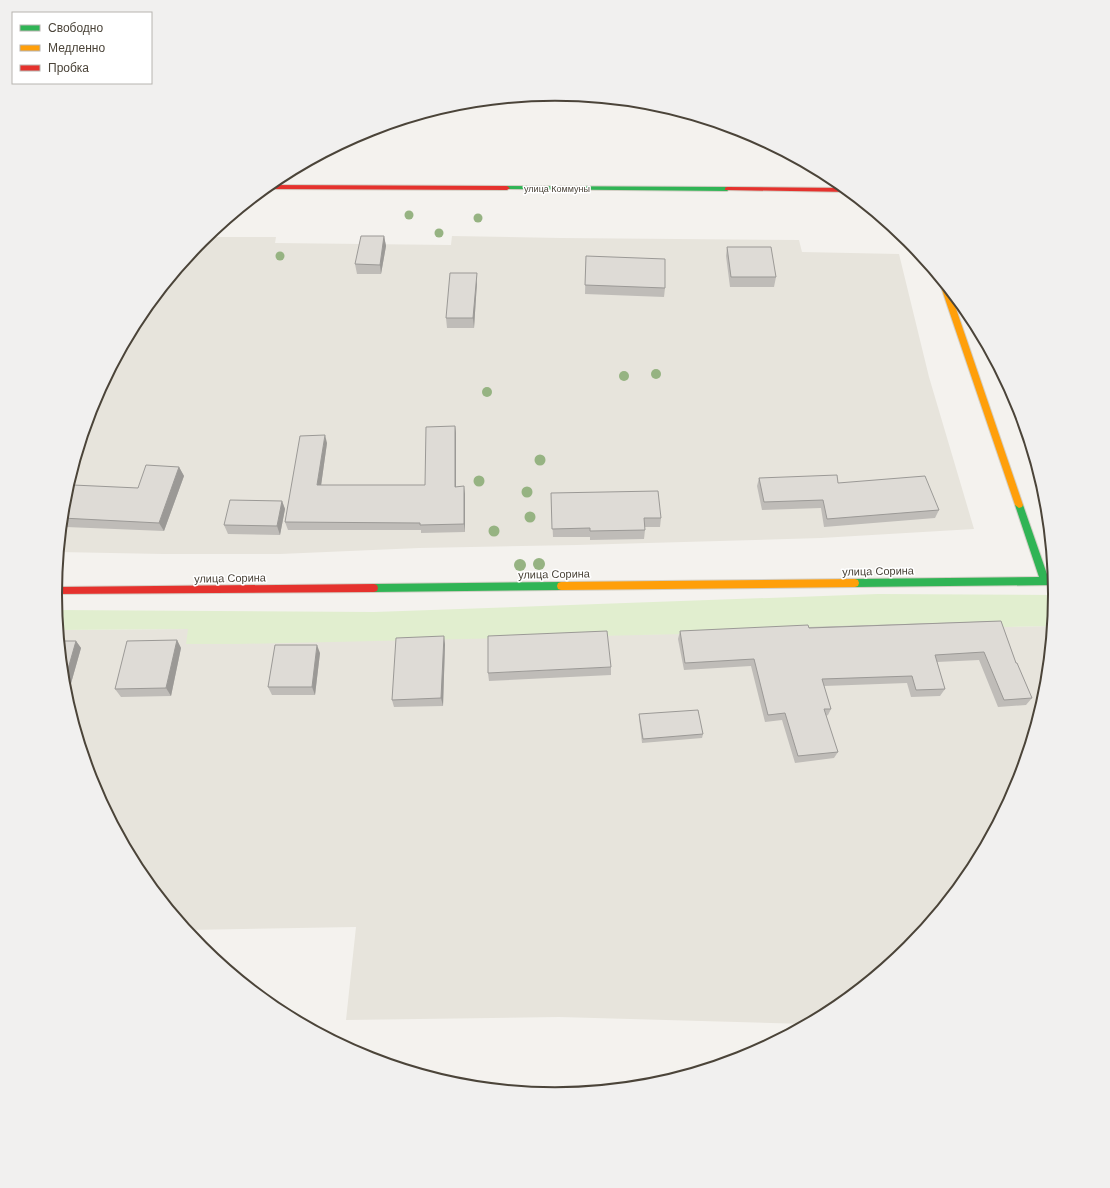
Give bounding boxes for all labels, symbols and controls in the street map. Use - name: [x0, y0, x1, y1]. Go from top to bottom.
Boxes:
- legend: [12, 12, 152, 84]
- text: Свободно: [48, 21, 103, 35]
- text: Медленно: [48, 41, 105, 55]
- text: Пробка: [48, 61, 89, 75]
- street label: улица Коммуны: [524, 184, 590, 194]
- street label: улица Сорина: [842, 564, 915, 578]
- street label: улица Сорина: [518, 567, 591, 581]
- street label: улица Сорина: [194, 571, 267, 585]

